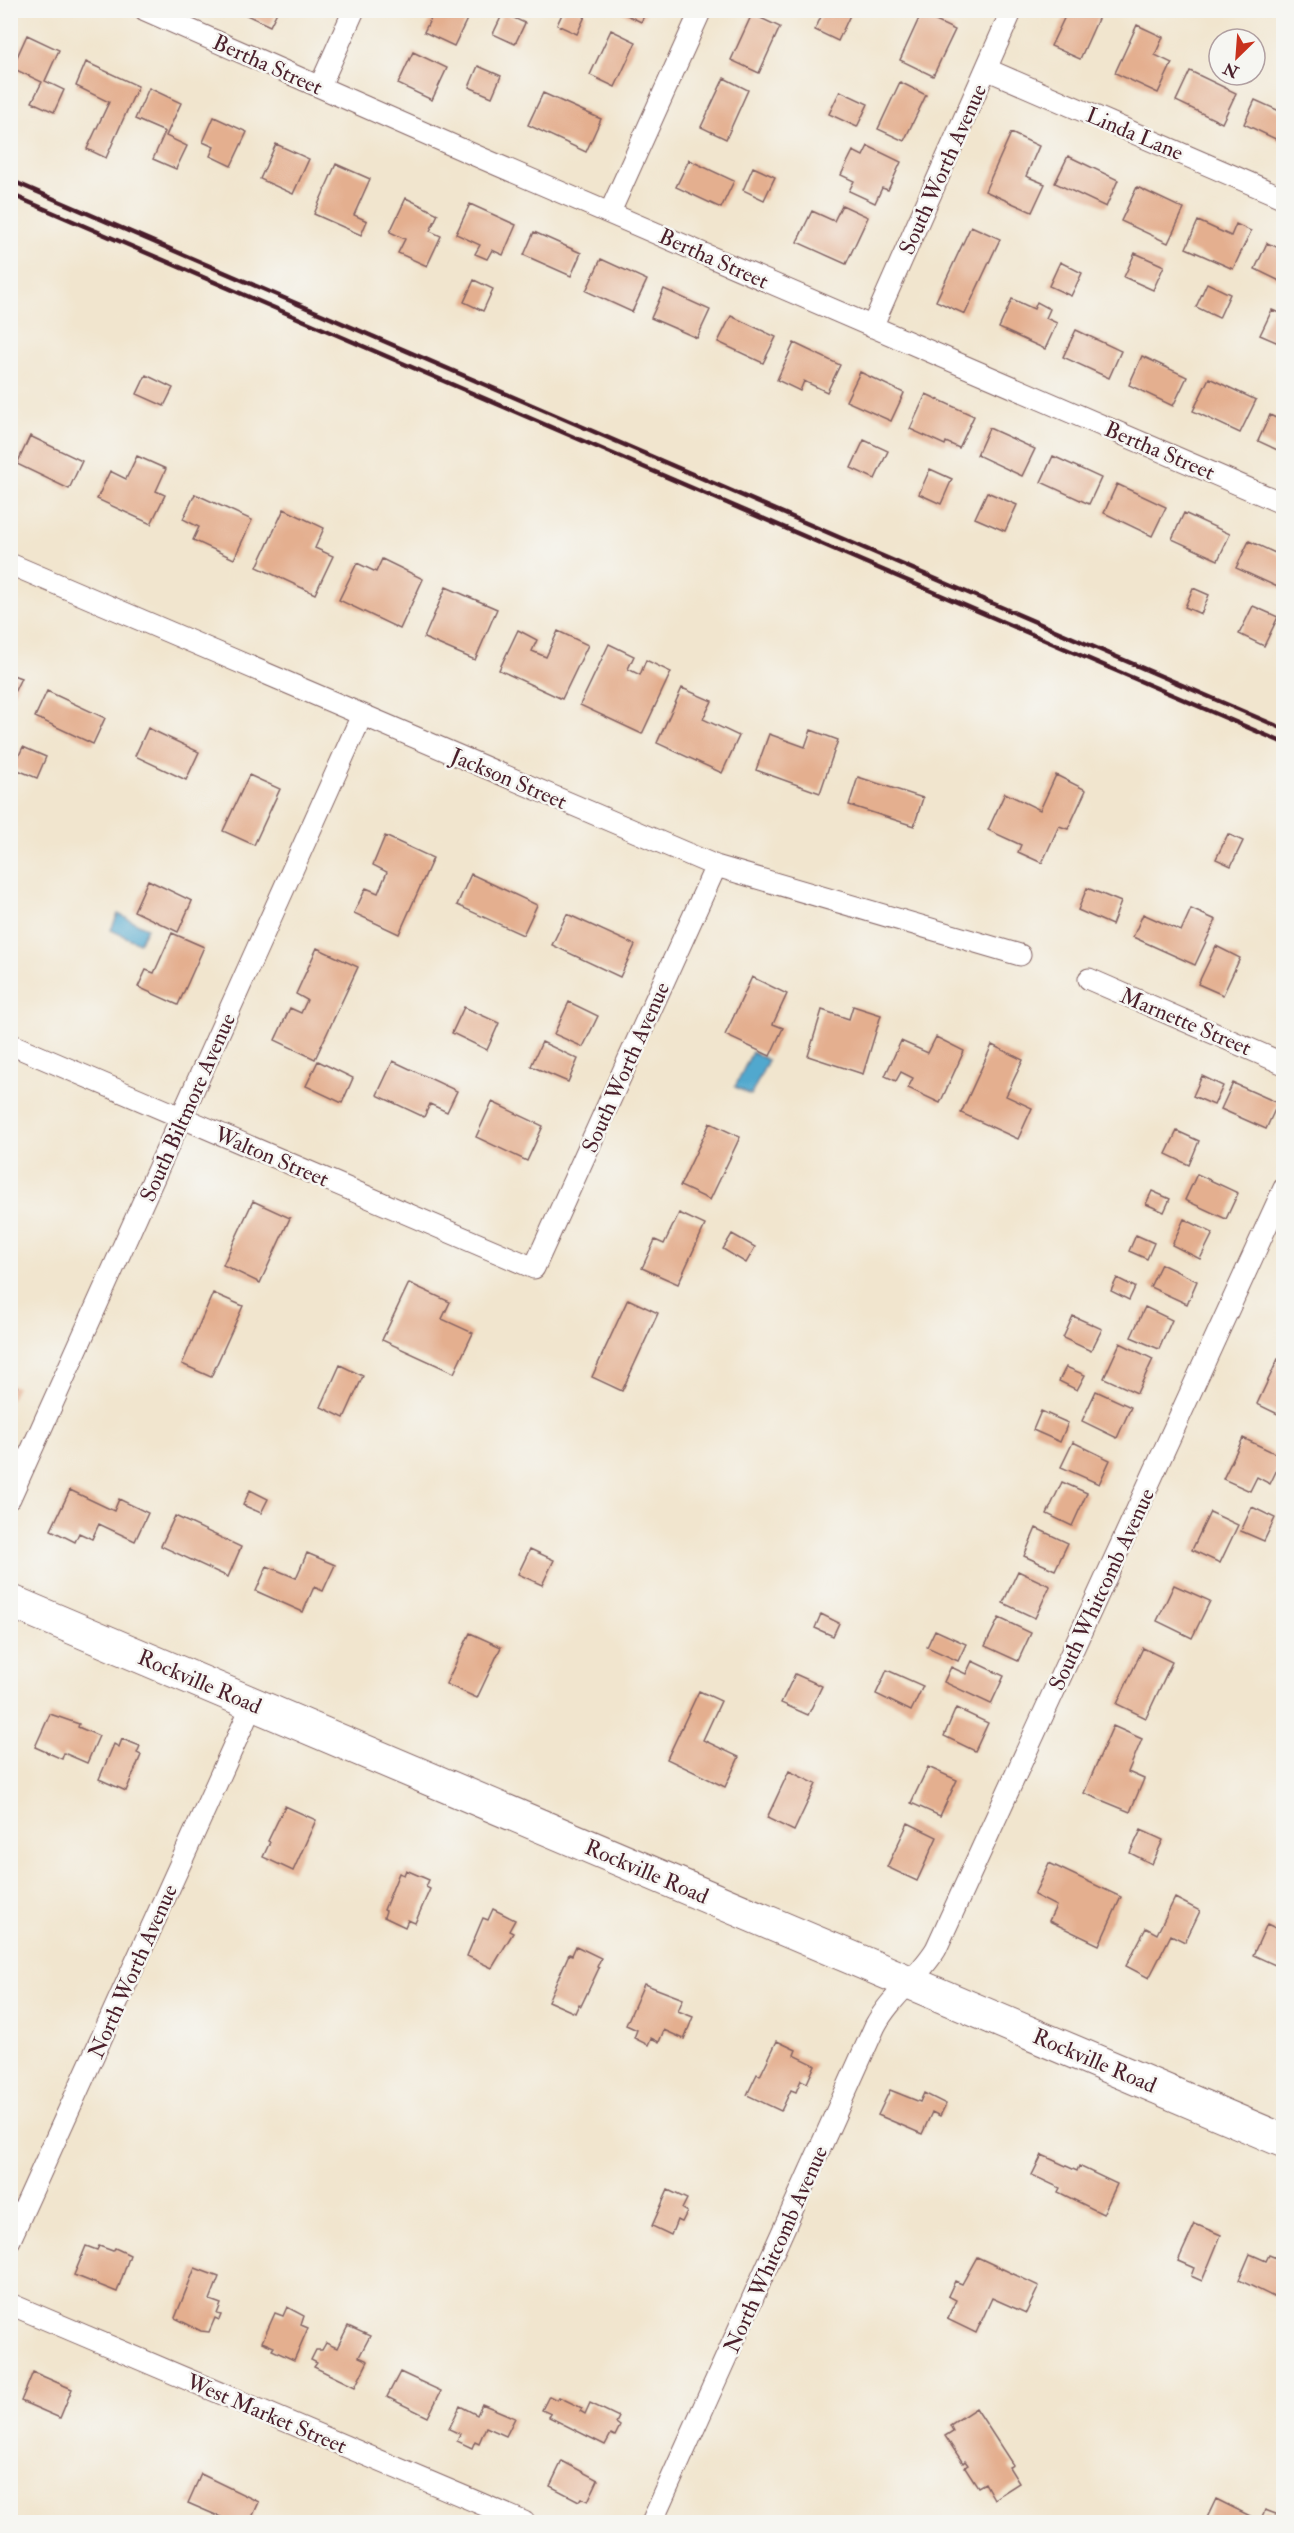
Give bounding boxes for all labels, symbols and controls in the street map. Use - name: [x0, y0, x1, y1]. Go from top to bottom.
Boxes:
- north arrow: [1207, 27, 1267, 87]
- street label: Bertha Street: [208, 28, 327, 102]
- text: N: [1220, 57, 1243, 82]
- street label: South Worth Avenue: [893, 80, 993, 259]
- street label: Linda Lane: [1082, 101, 1188, 167]
- street label: Bertha Street: [654, 222, 773, 296]
- street label: Bertha Street: [1100, 415, 1219, 487]
- street label: Jackson Street: [445, 741, 571, 816]
- street label: South Worth Avenue: [576, 978, 676, 1157]
- street label: Marnette Street: [1116, 982, 1256, 1062]
- street label: South Biltmore Avenue: [134, 1009, 242, 1206]
- street label: Walton Street: [209, 1120, 333, 1194]
- street label: South Whitcomb Avenue: [1043, 1484, 1161, 1695]
- street label: Rockville Road: [133, 1643, 266, 1721]
- street label: Rockville Road: [580, 1833, 713, 1911]
- street label: North Worth Avenue: [82, 1880, 184, 2063]
- street label: Rockville Road: [1028, 2022, 1161, 2100]
- street label: North Whitcomb Avenue: [718, 2142, 834, 2357]
- street label: West Market Street: [181, 2367, 351, 2460]

